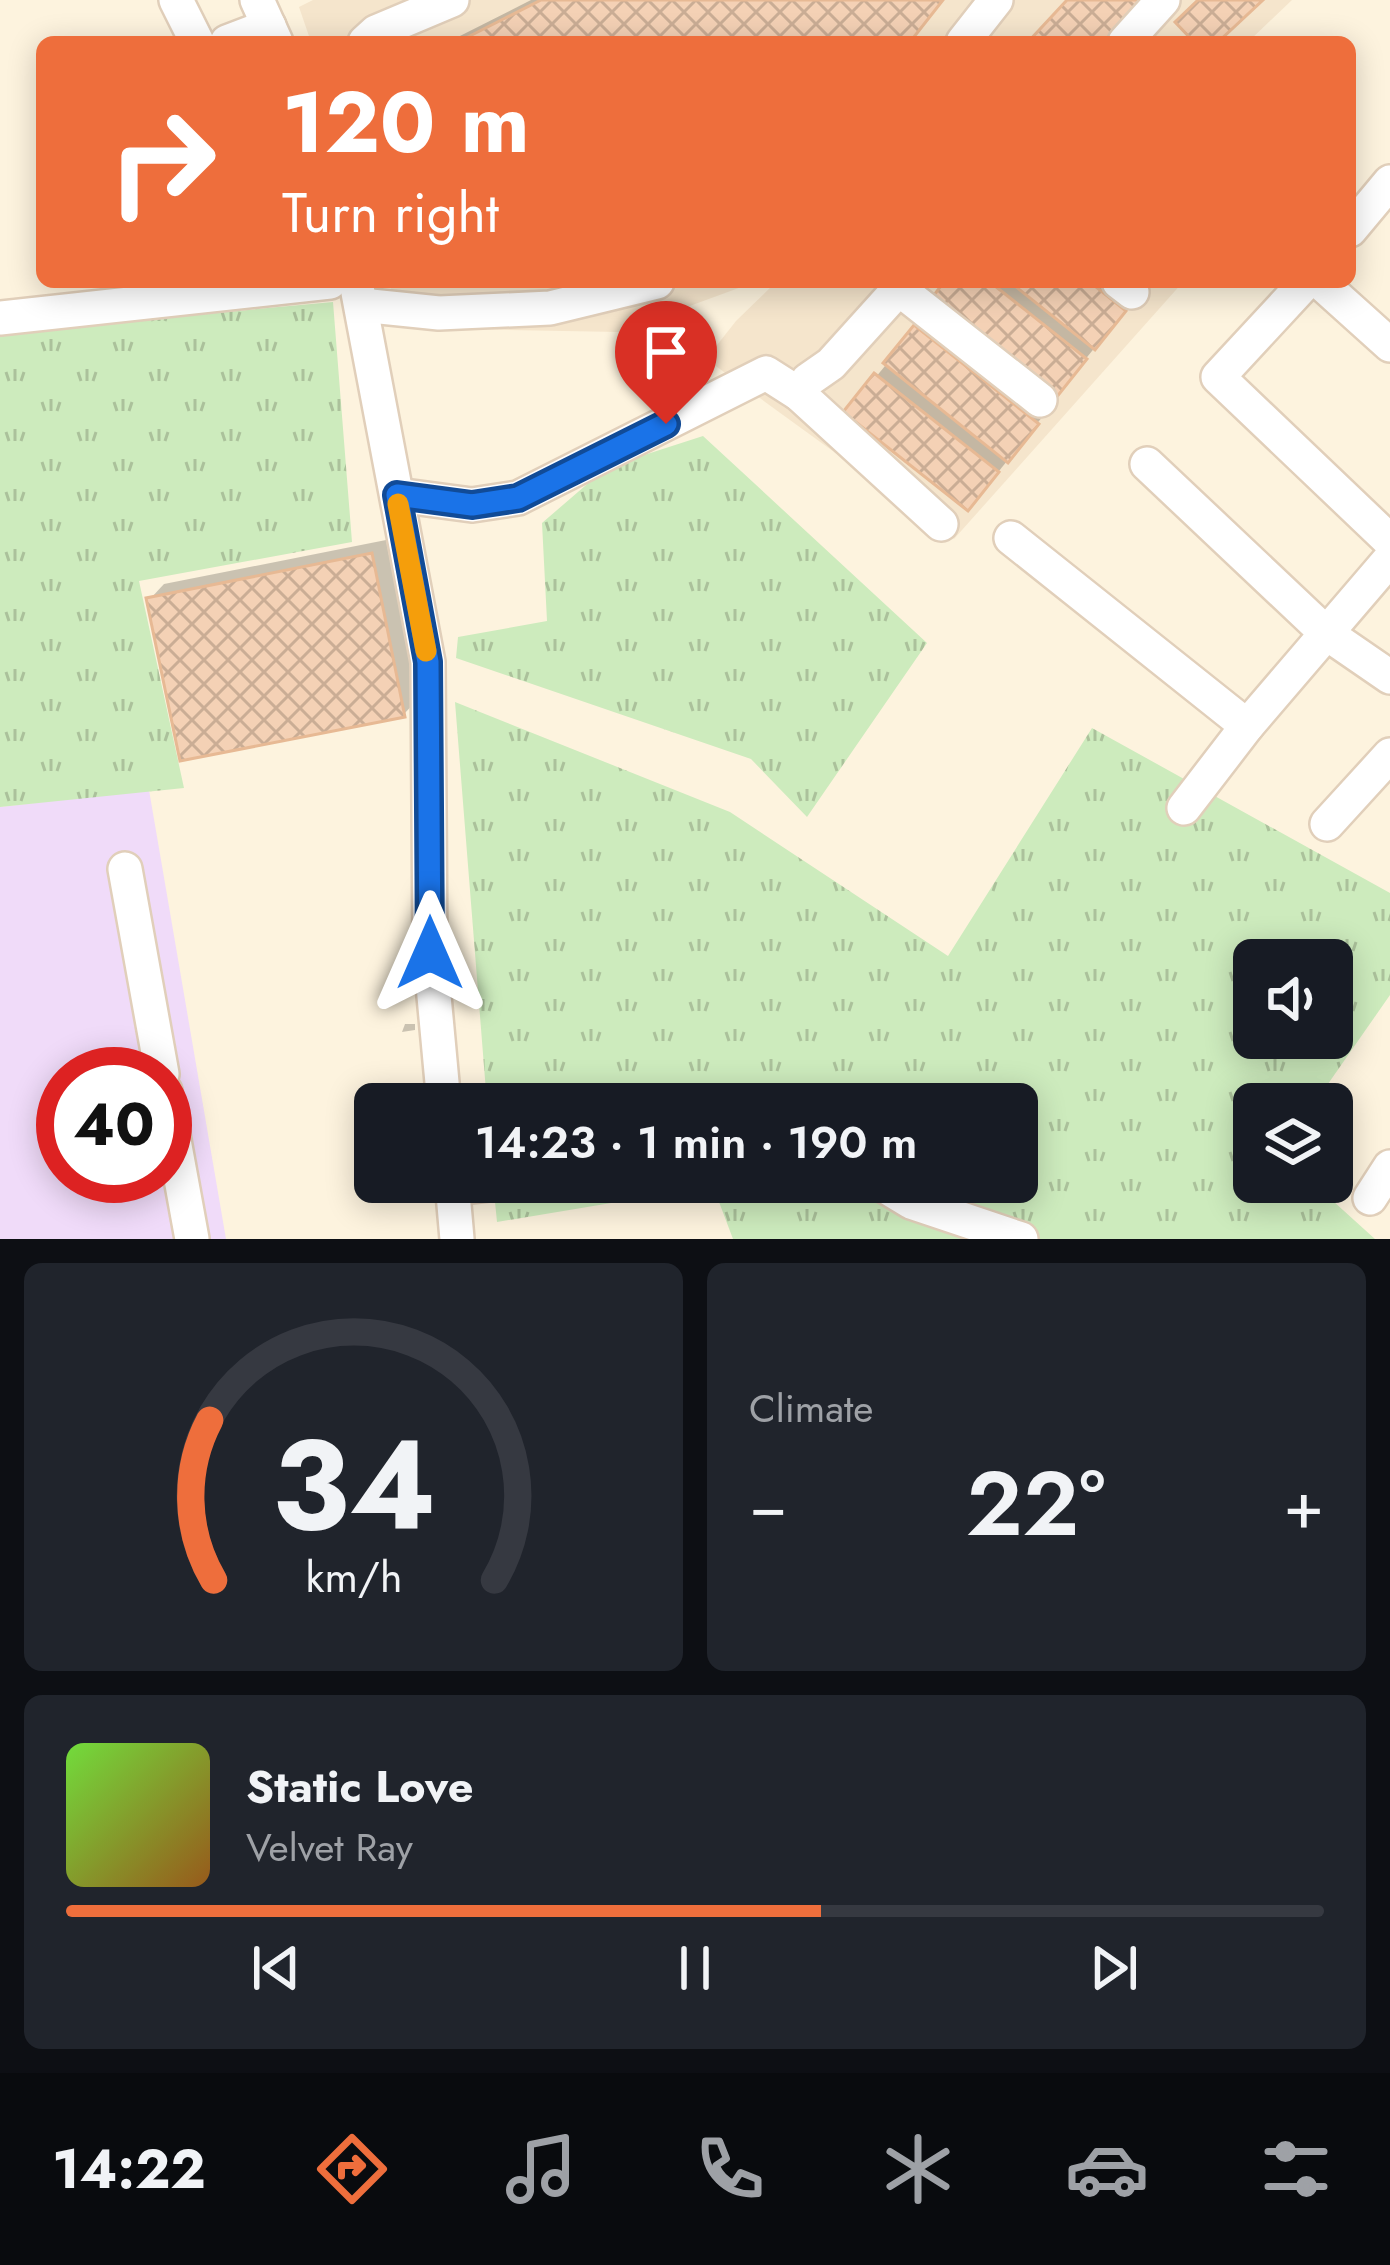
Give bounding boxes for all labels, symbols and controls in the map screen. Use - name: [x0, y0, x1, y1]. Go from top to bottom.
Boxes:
- text: 120 m: [282, 62, 530, 184]
- icon: right: [84, 84, 240, 240]
- text: Turn right: [282, 174, 499, 252]
- pin: [615, 301, 717, 424]
- icon: arrive: [633, 319, 699, 385]
- position arrow: [367, 890, 493, 1016]
- map controls: [1233, 939, 1353, 1203]
- button: sound: [1233, 939, 1353, 1059]
- speed limit sign: 40: [36, 1047, 192, 1203]
- button: layers: [1233, 1083, 1353, 1203]
- text: 14:23 · 1 min · 190 m: [475, 1110, 917, 1175]
- text: Climate: [749, 1380, 873, 1437]
- text: 34: [271, 1395, 436, 1576]
- text: 22°: [966, 1439, 1105, 1569]
- text: −: [749, 1457, 788, 1553]
- text: +: [1283, 1457, 1324, 1553]
- text: km/h: [305, 1546, 402, 1608]
- text: Static Love: [246, 1754, 474, 1819]
- text: Velvet Ray: [246, 1819, 413, 1876]
- icon: previous: [243, 1935, 309, 2001]
- icon: pause: [662, 1935, 728, 2001]
- icon: next: [1081, 1935, 1147, 2001]
- icon: directions: [310, 2127, 394, 2211]
- icon: music: [499, 2127, 583, 2211]
- icon: phone: [688, 2127, 772, 2211]
- icon: climate: [876, 2127, 960, 2211]
- icon: car: [1065, 2127, 1149, 2211]
- icon: filters: [1254, 2127, 1338, 2211]
- text: 14:22: [52, 2130, 206, 2208]

